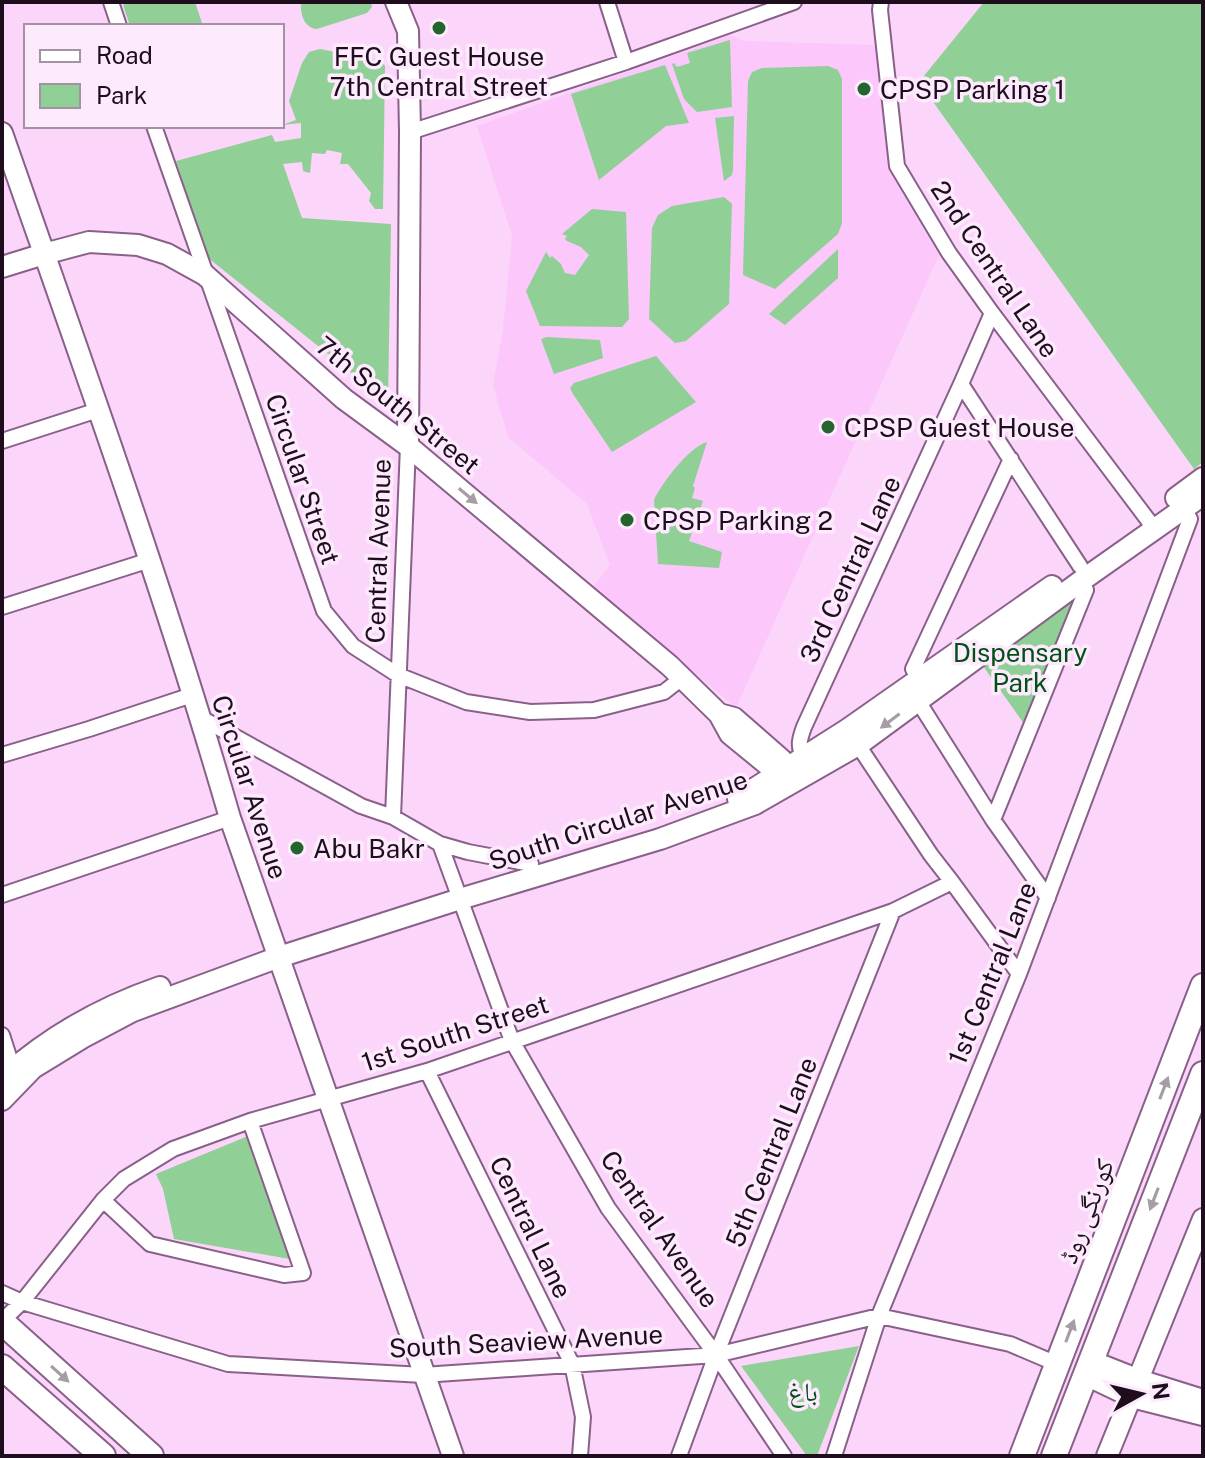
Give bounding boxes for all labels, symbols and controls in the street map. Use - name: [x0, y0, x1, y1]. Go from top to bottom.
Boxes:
- marker: FFC Guest House 7th Central Street: [430, 19, 448, 37]
- legend: [24, 24, 284, 128]
- text: Road: [96, 41, 153, 69]
- place label: FFC Guest House 7th Central Street: [330, 41, 548, 102]
- place label: CPSP Parking 1: [880, 74, 1065, 105]
- marker: CPSP Parking 1: [855, 80, 873, 98]
- text: Park: [96, 81, 147, 109]
- street label: 2nd Central Lane: [924, 175, 1066, 363]
- street label: 7th South Street: [310, 330, 486, 480]
- street label: Circular Street: [259, 390, 347, 568]
- place label: CPSP Guest House: [844, 412, 1074, 443]
- marker: CPSP Guest House: [819, 418, 837, 436]
- street label: Central Avenue: [359, 458, 397, 644]
- street label: 3rd Central Lane: [793, 471, 907, 667]
- one-way arrow: [457, 487, 477, 504]
- place label: CPSP Parking 2: [643, 505, 833, 536]
- marker: CPSP Parking 2: [618, 511, 636, 529]
- park label: Dispensary Park: [953, 637, 1087, 698]
- street label: Circular Avenue: [206, 691, 294, 883]
- one-way arrow: [880, 713, 901, 729]
- street label: South Circular Avenue: [485, 763, 751, 877]
- place label: Abu Bakr: [313, 833, 425, 864]
- marker: Abu Bakr: [288, 839, 306, 857]
- street label: 1st Central Lane: [941, 877, 1043, 1069]
- street label: 1st South Street: [358, 988, 552, 1078]
- street label: 5th Central Lane: [719, 1052, 823, 1252]
- one-way arrow: [1158, 1076, 1171, 1100]
- street label: Central Avenue: [594, 1144, 726, 1314]
- street label: Central Lane: [483, 1151, 579, 1303]
- street label: کورنگی روڈ: [1052, 1154, 1121, 1268]
- one-way arrow: [1147, 1187, 1160, 1211]
- street label: South Seaview Avenue: [388, 1318, 664, 1364]
- one-way arrow: [1064, 1319, 1077, 1343]
- north arrow: [1101, 1354, 1181, 1434]
- one-way arrow: [50, 1365, 70, 1383]
- park label: باغ: [788, 1376, 818, 1408]
- text: N: [1147, 1381, 1175, 1402]

